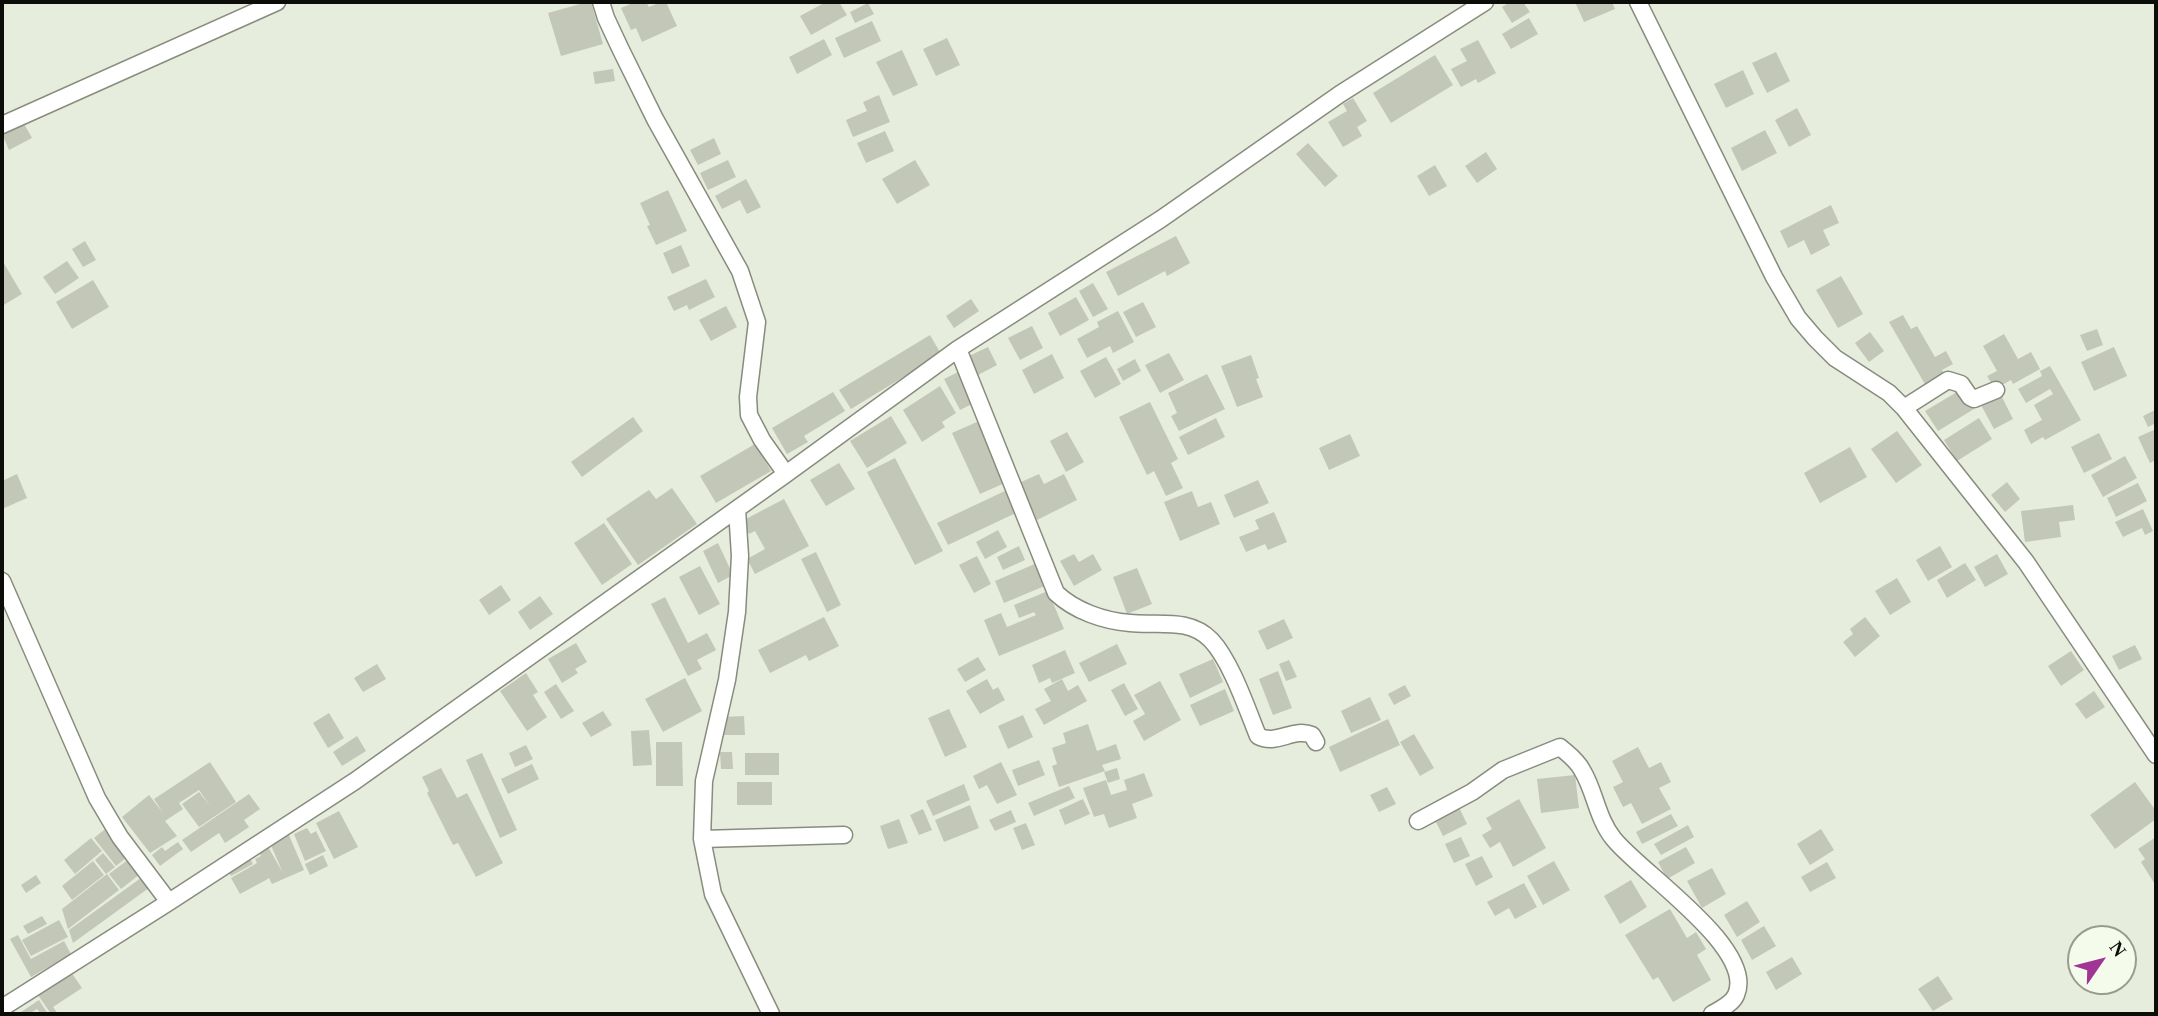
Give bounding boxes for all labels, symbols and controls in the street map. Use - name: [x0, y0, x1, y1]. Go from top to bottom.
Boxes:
- north arrow: [2067, 925, 2137, 995]
- text: N: [2105, 937, 2131, 960]

